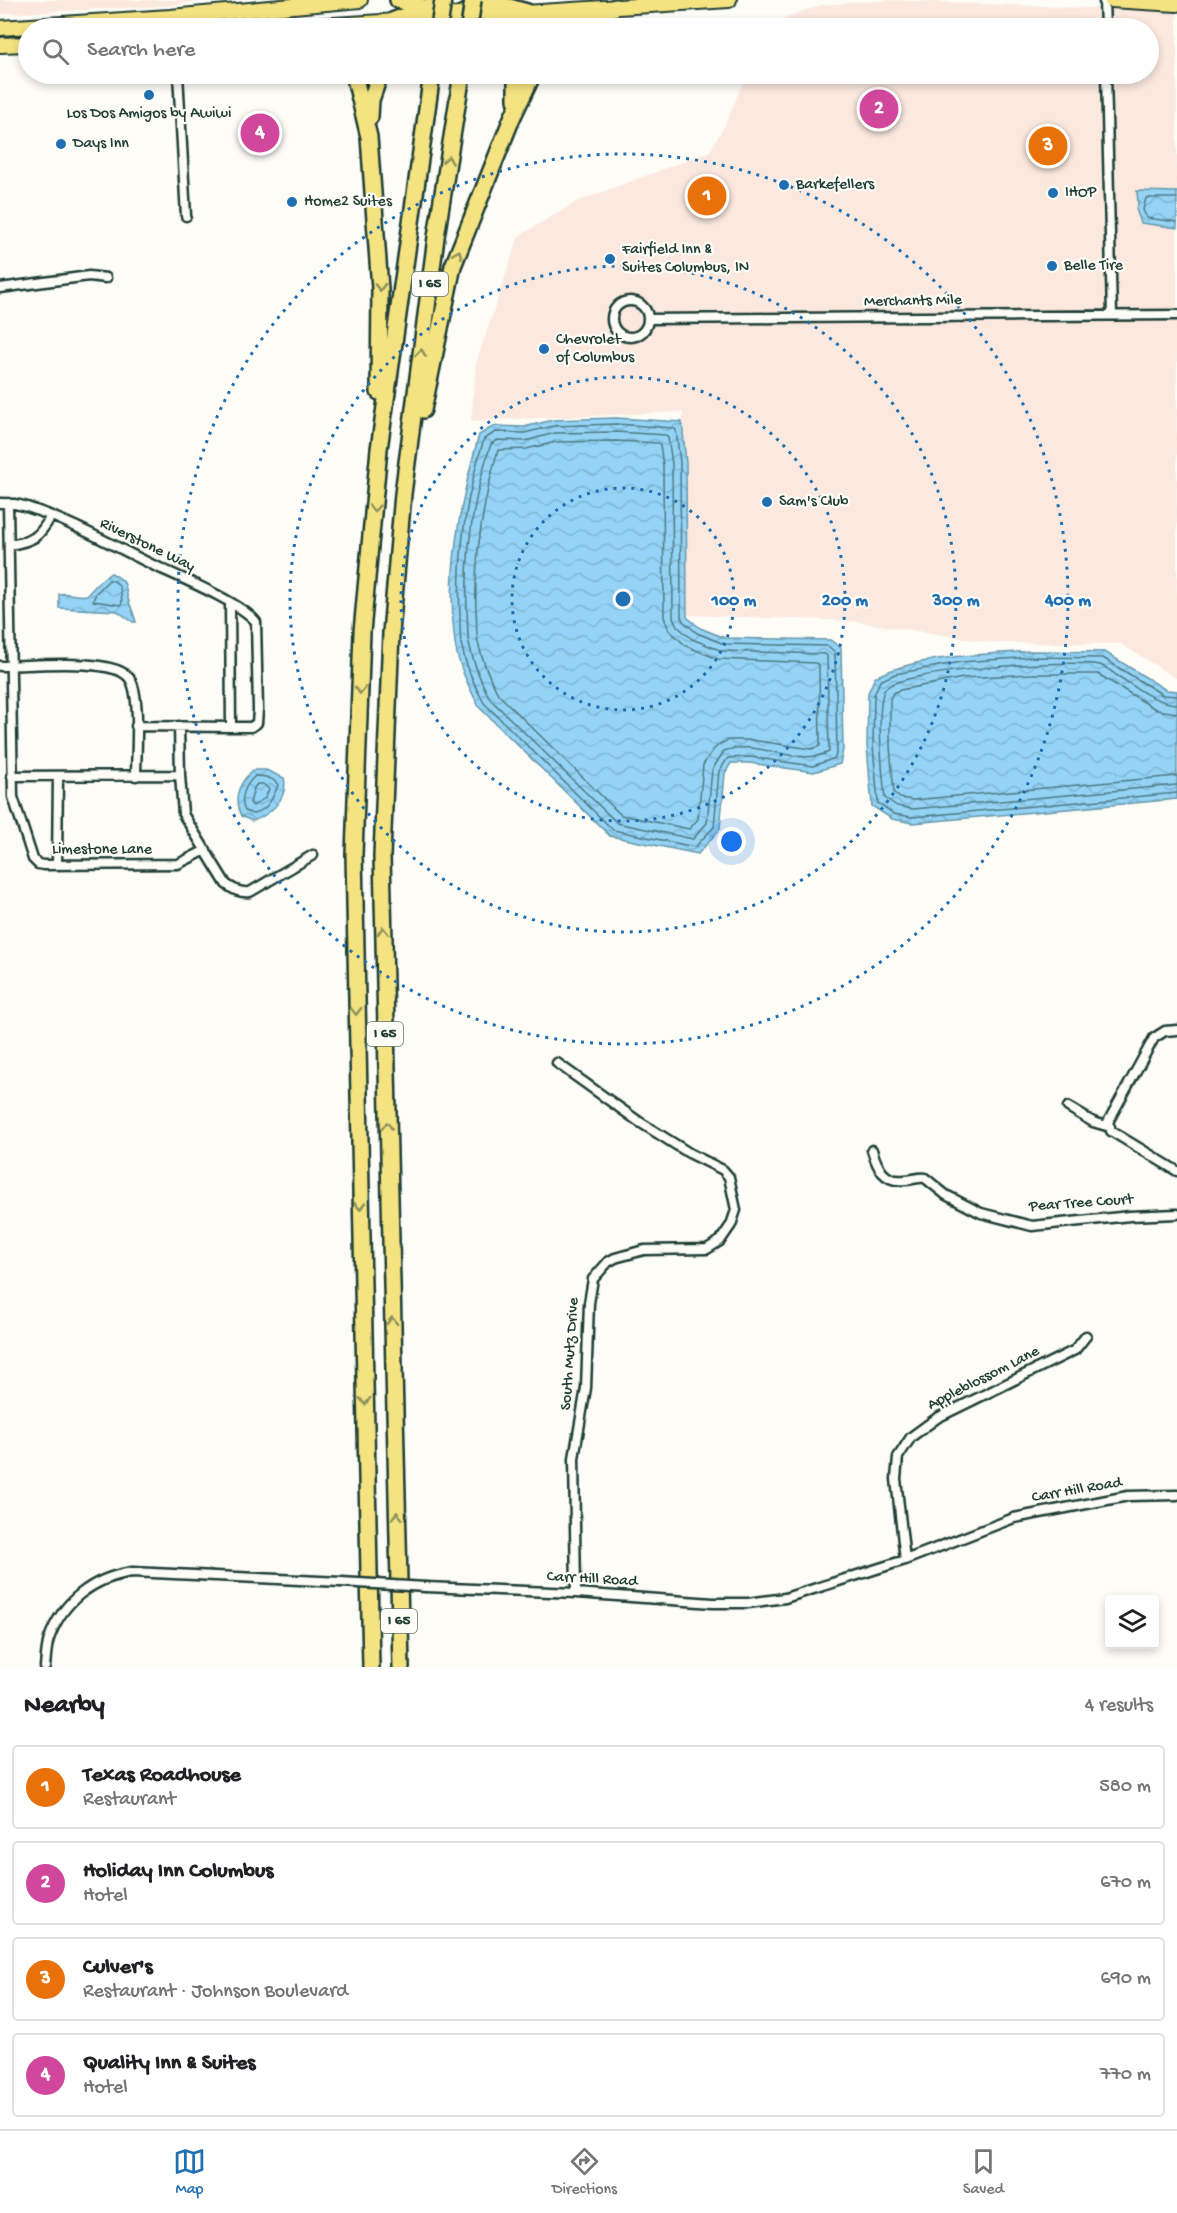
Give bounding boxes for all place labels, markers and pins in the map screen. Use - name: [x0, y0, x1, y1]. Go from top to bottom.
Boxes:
- pin: 2: [860, 86, 898, 132]
- marker: Los Dos Amigos by Awiwi: [142, 88, 156, 102]
- place label: Los Dos Amigos by Awiwi: [67, 105, 231, 124]
- pin: 4: [240, 110, 280, 156]
- pin: 3: [1028, 124, 1068, 168]
- place label: Days Inn: [72, 135, 129, 154]
- marker: Days Inn: [54, 137, 68, 151]
- pin: 1: [688, 174, 726, 218]
- place label: Barkefellers: [795, 176, 875, 195]
- marker: Barkefellers: [777, 178, 791, 192]
- place label: IHOP: [1065, 184, 1097, 203]
- marker: IHOP: [1046, 186, 1060, 200]
- place label: Home2 Suites: [304, 193, 393, 212]
- marker: Home2 Suites: [285, 195, 299, 209]
- place label: Fairfield Inn & Suites Columbus, IN: [621, 241, 749, 278]
- marker: Fairfield Inn & Suites Columbus, IN: [603, 252, 617, 266]
- place label: Belle Tire: [1063, 257, 1124, 276]
- marker: Belle Tire: [1045, 259, 1059, 273]
- place label: Chevrolet of Columbus: [556, 331, 635, 368]
- marker: Chevrolet of Columbus: [537, 342, 551, 356]
- place label: Sam's Club: [779, 493, 849, 512]
- marker: Sam's Club: [760, 495, 774, 509]
- centre of rings: [613, 589, 633, 609]

